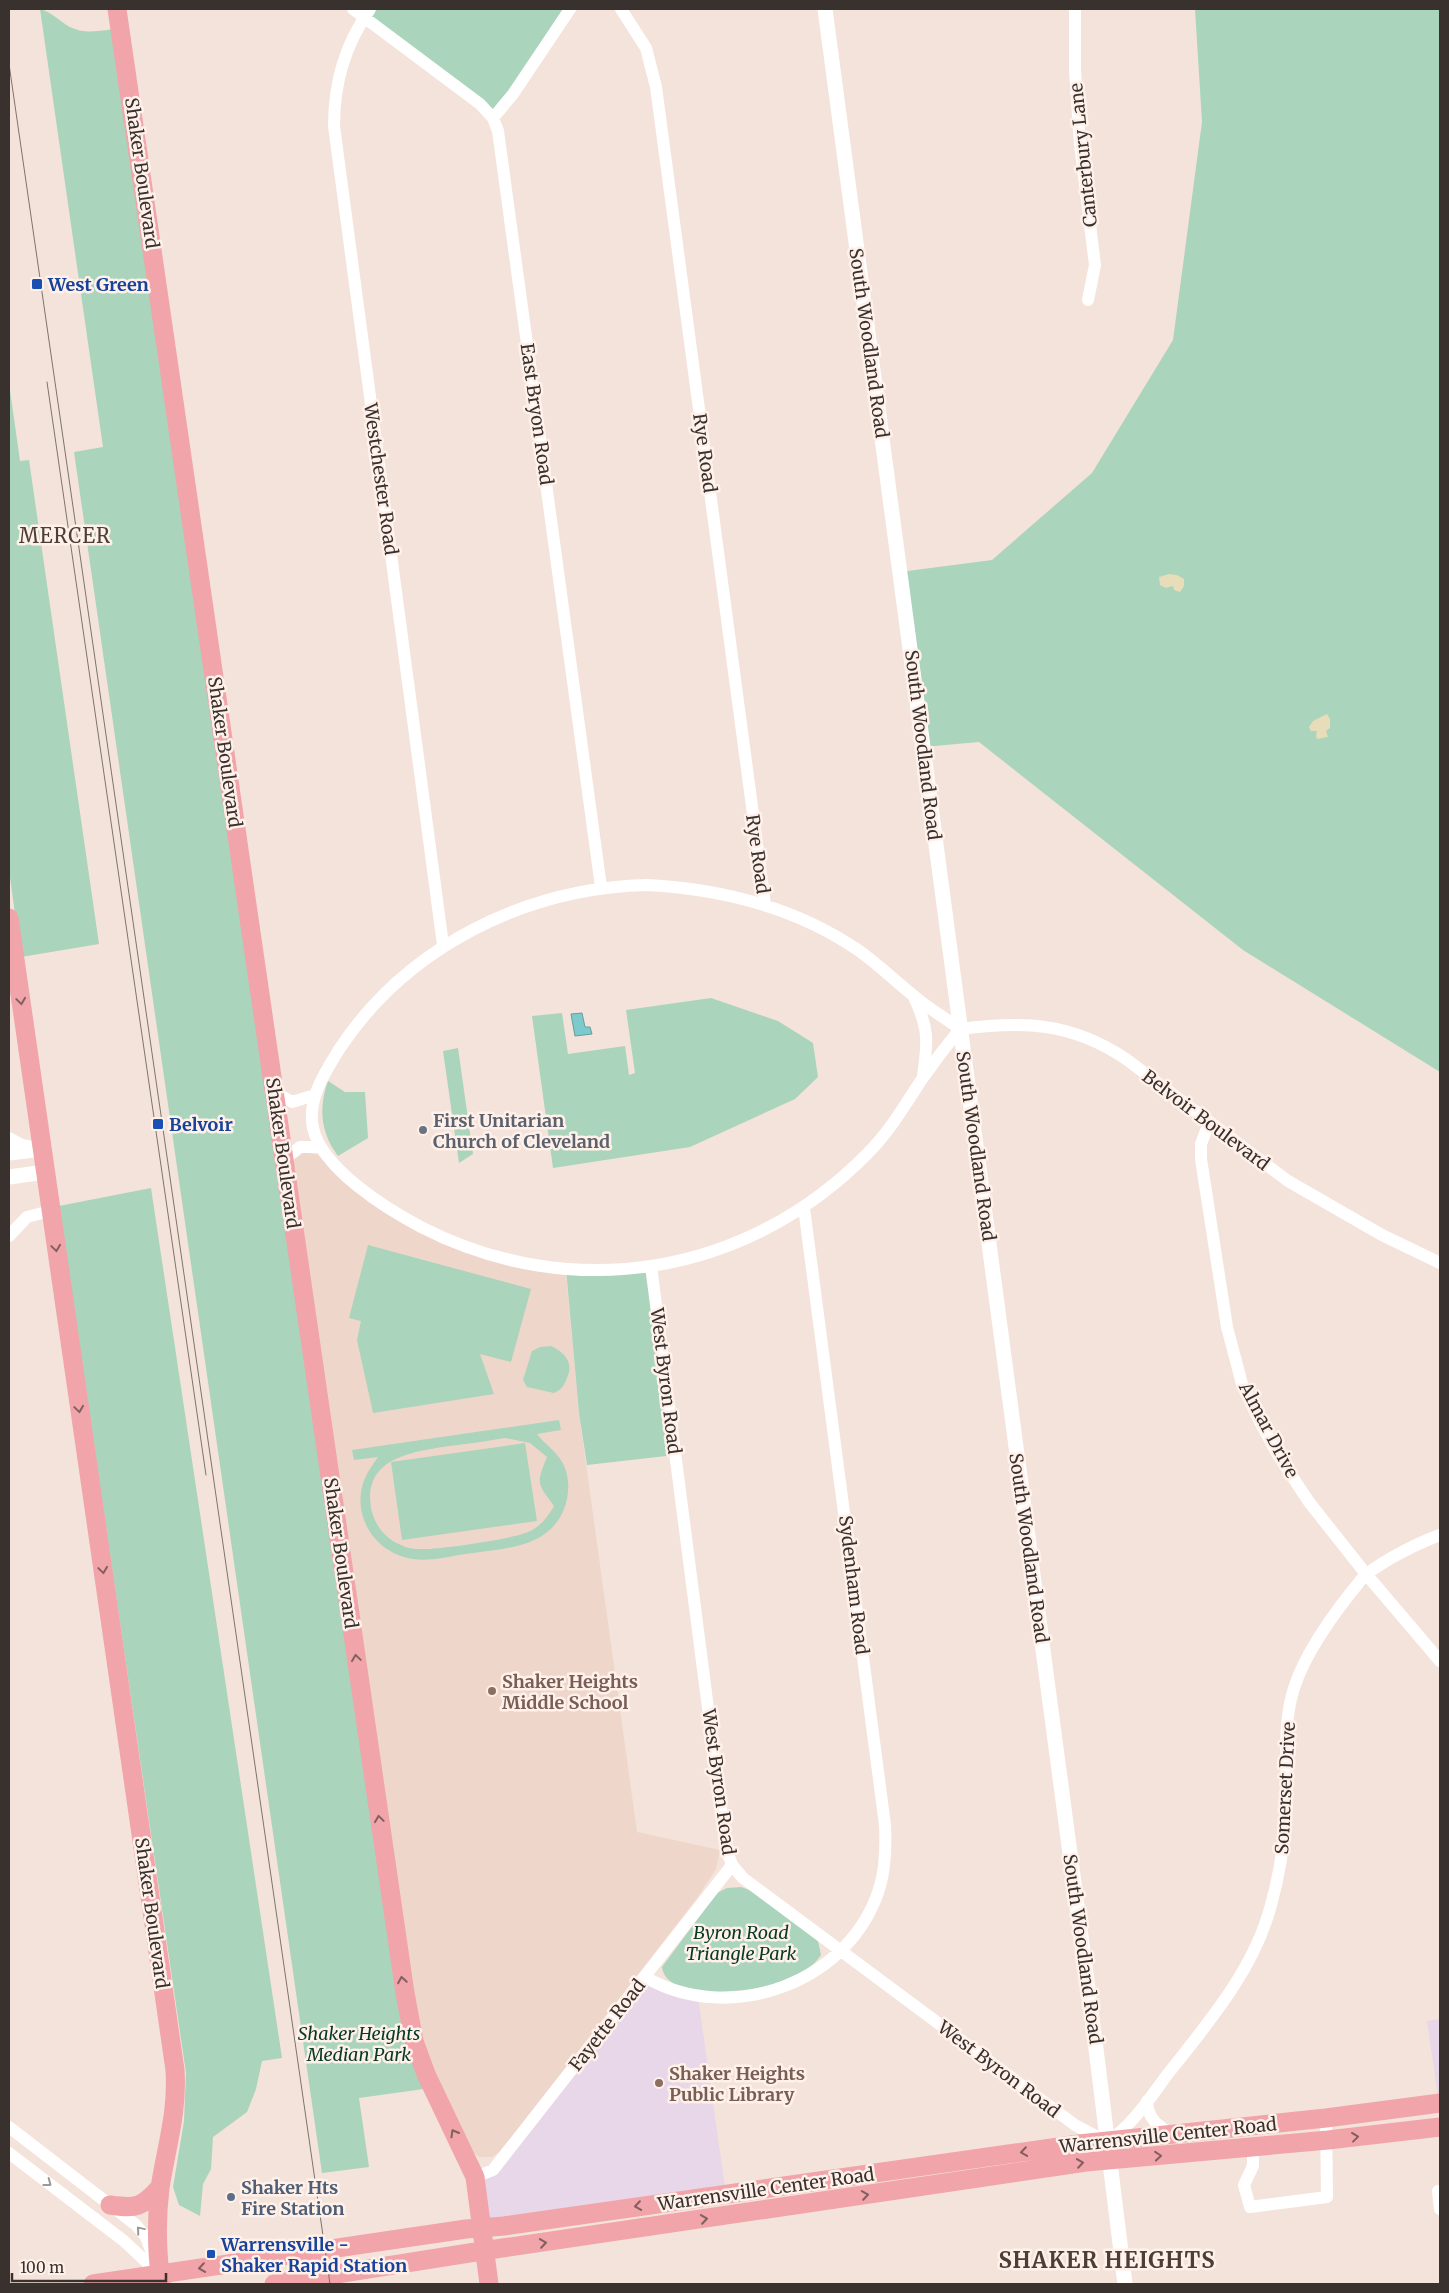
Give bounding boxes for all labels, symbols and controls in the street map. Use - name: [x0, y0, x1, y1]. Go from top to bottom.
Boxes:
- street label: Canterbury Lane: [1064, 82, 1102, 228]
- street label: Shaker Boulevard: [120, 96, 164, 250]
- street label: South Woodland Road: [844, 247, 894, 440]
- place label: West Green: [47, 273, 149, 296]
- marker: West Green: [30, 277, 44, 291]
- street label: East Bryon Road: [516, 342, 558, 487]
- street label: Westchester Road: [359, 400, 403, 557]
- street label: Rye Road: [688, 412, 722, 494]
- district label: MERCER: [19, 523, 111, 548]
- street label: South Woodland Road: [900, 649, 946, 842]
- street label: Shaker Boulevard: [203, 675, 247, 829]
- street label: Rye Road: [741, 813, 775, 895]
- one-way arrow: [15, 996, 25, 1005]
- street label: South Woodland Road: [951, 1050, 1001, 1243]
- street label: Belvoir Boulevard: [1138, 1065, 1274, 1175]
- street label: Shaker Boulevard: [261, 1076, 305, 1230]
- place label: First Unitarian Church of Cleveland: [433, 1109, 610, 1153]
- place label: Belvoir: [169, 1113, 233, 1136]
- marker: Belvoir: [151, 1117, 165, 1131]
- marker: First Unitarian Church of Cleveland: [417, 1124, 429, 1136]
- one-way arrow: [50, 1244, 61, 1252]
- street label: West Byron Road: [645, 1306, 686, 1456]
- street label: Almar Drive: [1234, 1377, 1304, 1482]
- one-way arrow: [74, 1405, 84, 1413]
- street label: South Woodland Road: [1004, 1452, 1054, 1645]
- street label: Shaker Boulevard: [319, 1476, 363, 1630]
- street label: Sydenham Road: [834, 1514, 874, 1656]
- one-way arrow: [97, 1566, 108, 1574]
- one-way arrow: [351, 1654, 362, 1662]
- place label: Shaker Heights Middle School: [502, 1670, 638, 1714]
- marker: Shaker Heights Middle School: [486, 1685, 498, 1697]
- street label: West Byron Road: [697, 1707, 741, 1857]
- street label: Somerset Drive: [1270, 1721, 1300, 1855]
- one-way arrow: [374, 1815, 385, 1823]
- street label: Shaker Boulevard: [130, 1836, 174, 1990]
- street label: South Woodland Road: [1058, 1853, 1108, 2046]
- park label: Byron Road Triangle Park: [686, 1921, 796, 1965]
- street label: Fayette Road: [564, 1974, 650, 2076]
- one-way arrow: [398, 1976, 408, 1984]
- street label: West Byron Road: [932, 2015, 1065, 2123]
- park label: Shaker Heights Median Park: [298, 2022, 420, 2066]
- place label: Shaker Heights Public Library: [669, 2062, 805, 2106]
- marker: Shaker Heights Public Library: [653, 2077, 665, 2089]
- street label: Warrensville Center Road: [1057, 2112, 1278, 2158]
- one-way arrow: [451, 2129, 461, 2138]
- one-way arrow: [1351, 2132, 1359, 2143]
- one-way arrow: [1020, 2146, 1028, 2157]
- one-way arrow: [1154, 2151, 1162, 2162]
- one-way arrow: [1077, 2158, 1085, 2169]
- street label: Warrensville Center Road: [655, 2162, 876, 2216]
- place label: Shaker Hts Fire Station: [241, 2176, 344, 2220]
- one-way arrow: [42, 2177, 51, 2185]
- marker: Shaker Hts Fire Station: [225, 2191, 237, 2203]
- one-way arrow: [861, 2191, 869, 2201]
- one-way arrow: [633, 2201, 642, 2211]
- one-way arrow: [701, 2214, 709, 2225]
- one-way arrow: [138, 2227, 146, 2236]
- place label: Warrensville - Shaker Rapid Station: [220, 2233, 407, 2277]
- one-way arrow: [539, 2238, 548, 2248]
- district label: SHAKER HEIGHTS: [999, 2246, 1215, 2274]
- marker: Warrensville - Shaker Rapid Station: [205, 2248, 217, 2260]
- scale bar: [12, 2250, 166, 2282]
- text: 100 m: [20, 2258, 64, 2277]
- one-way arrow: [198, 2262, 207, 2272]

